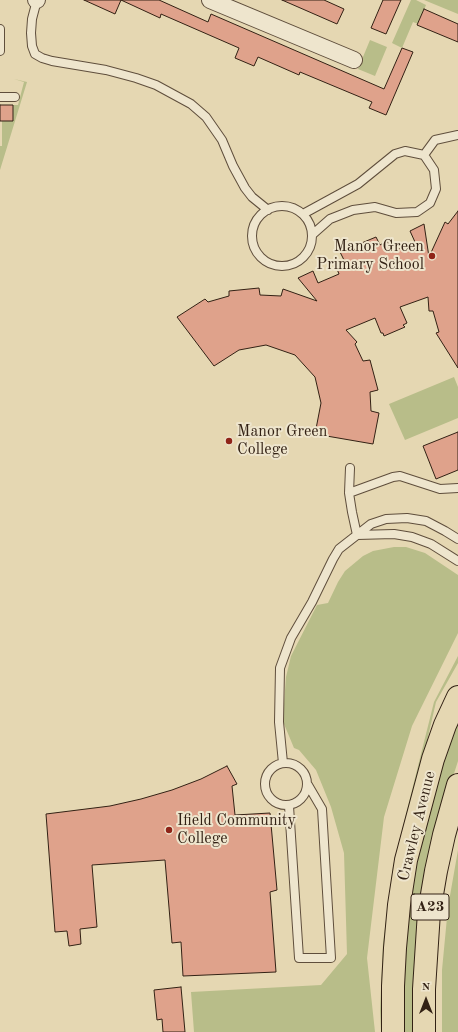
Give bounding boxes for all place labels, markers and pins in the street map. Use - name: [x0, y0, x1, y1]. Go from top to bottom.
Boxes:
- place label: Manor Green Primary School: [316, 237, 424, 275]
- marker: Manor Green Primary School: [427, 251, 437, 261]
- place label: Manor Green College: [237, 422, 327, 460]
- marker: Manor Green College: [224, 436, 234, 446]
- place label: Ifield Community College: [177, 811, 296, 849]
- marker: Ifield Community College: [164, 825, 174, 835]

